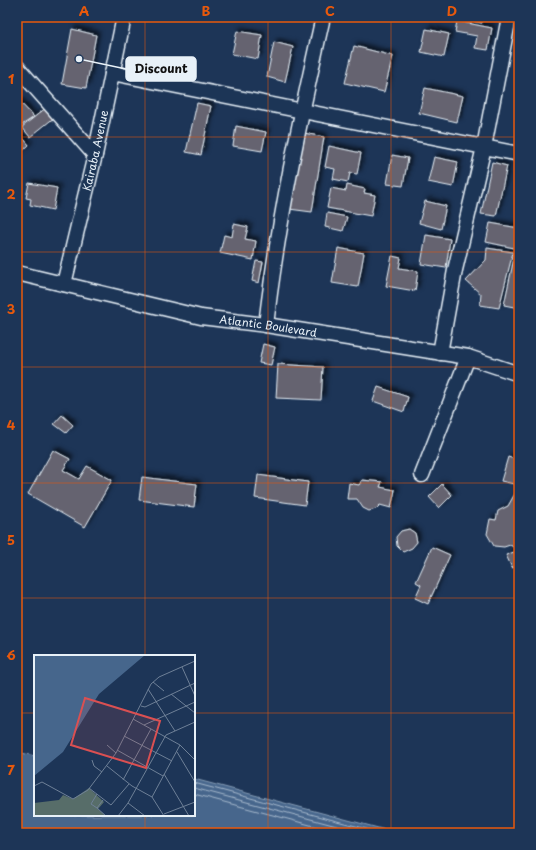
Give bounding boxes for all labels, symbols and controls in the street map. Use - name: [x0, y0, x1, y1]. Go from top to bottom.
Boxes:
- text: A: [79, 1, 89, 20]
- text: B: [202, 1, 211, 20]
- text: C: [325, 1, 335, 20]
- text: D: [447, 1, 457, 20]
- callout: Discount: [126, 57, 196, 81]
- text: Discount: [134, 59, 188, 77]
- text: 1: [8, 69, 14, 88]
- street label: Kairaba Avenue: [78, 109, 112, 193]
- text: 2: [6, 184, 16, 203]
- text: 3: [7, 299, 16, 318]
- street label: Atlantic Boulevard: [218, 310, 319, 341]
- text: 4: [7, 415, 16, 434]
- text: 5: [7, 530, 15, 549]
- text: 6: [6, 645, 16, 664]
- inset map: [34, 655, 195, 816]
- text: 7: [7, 760, 15, 779]

